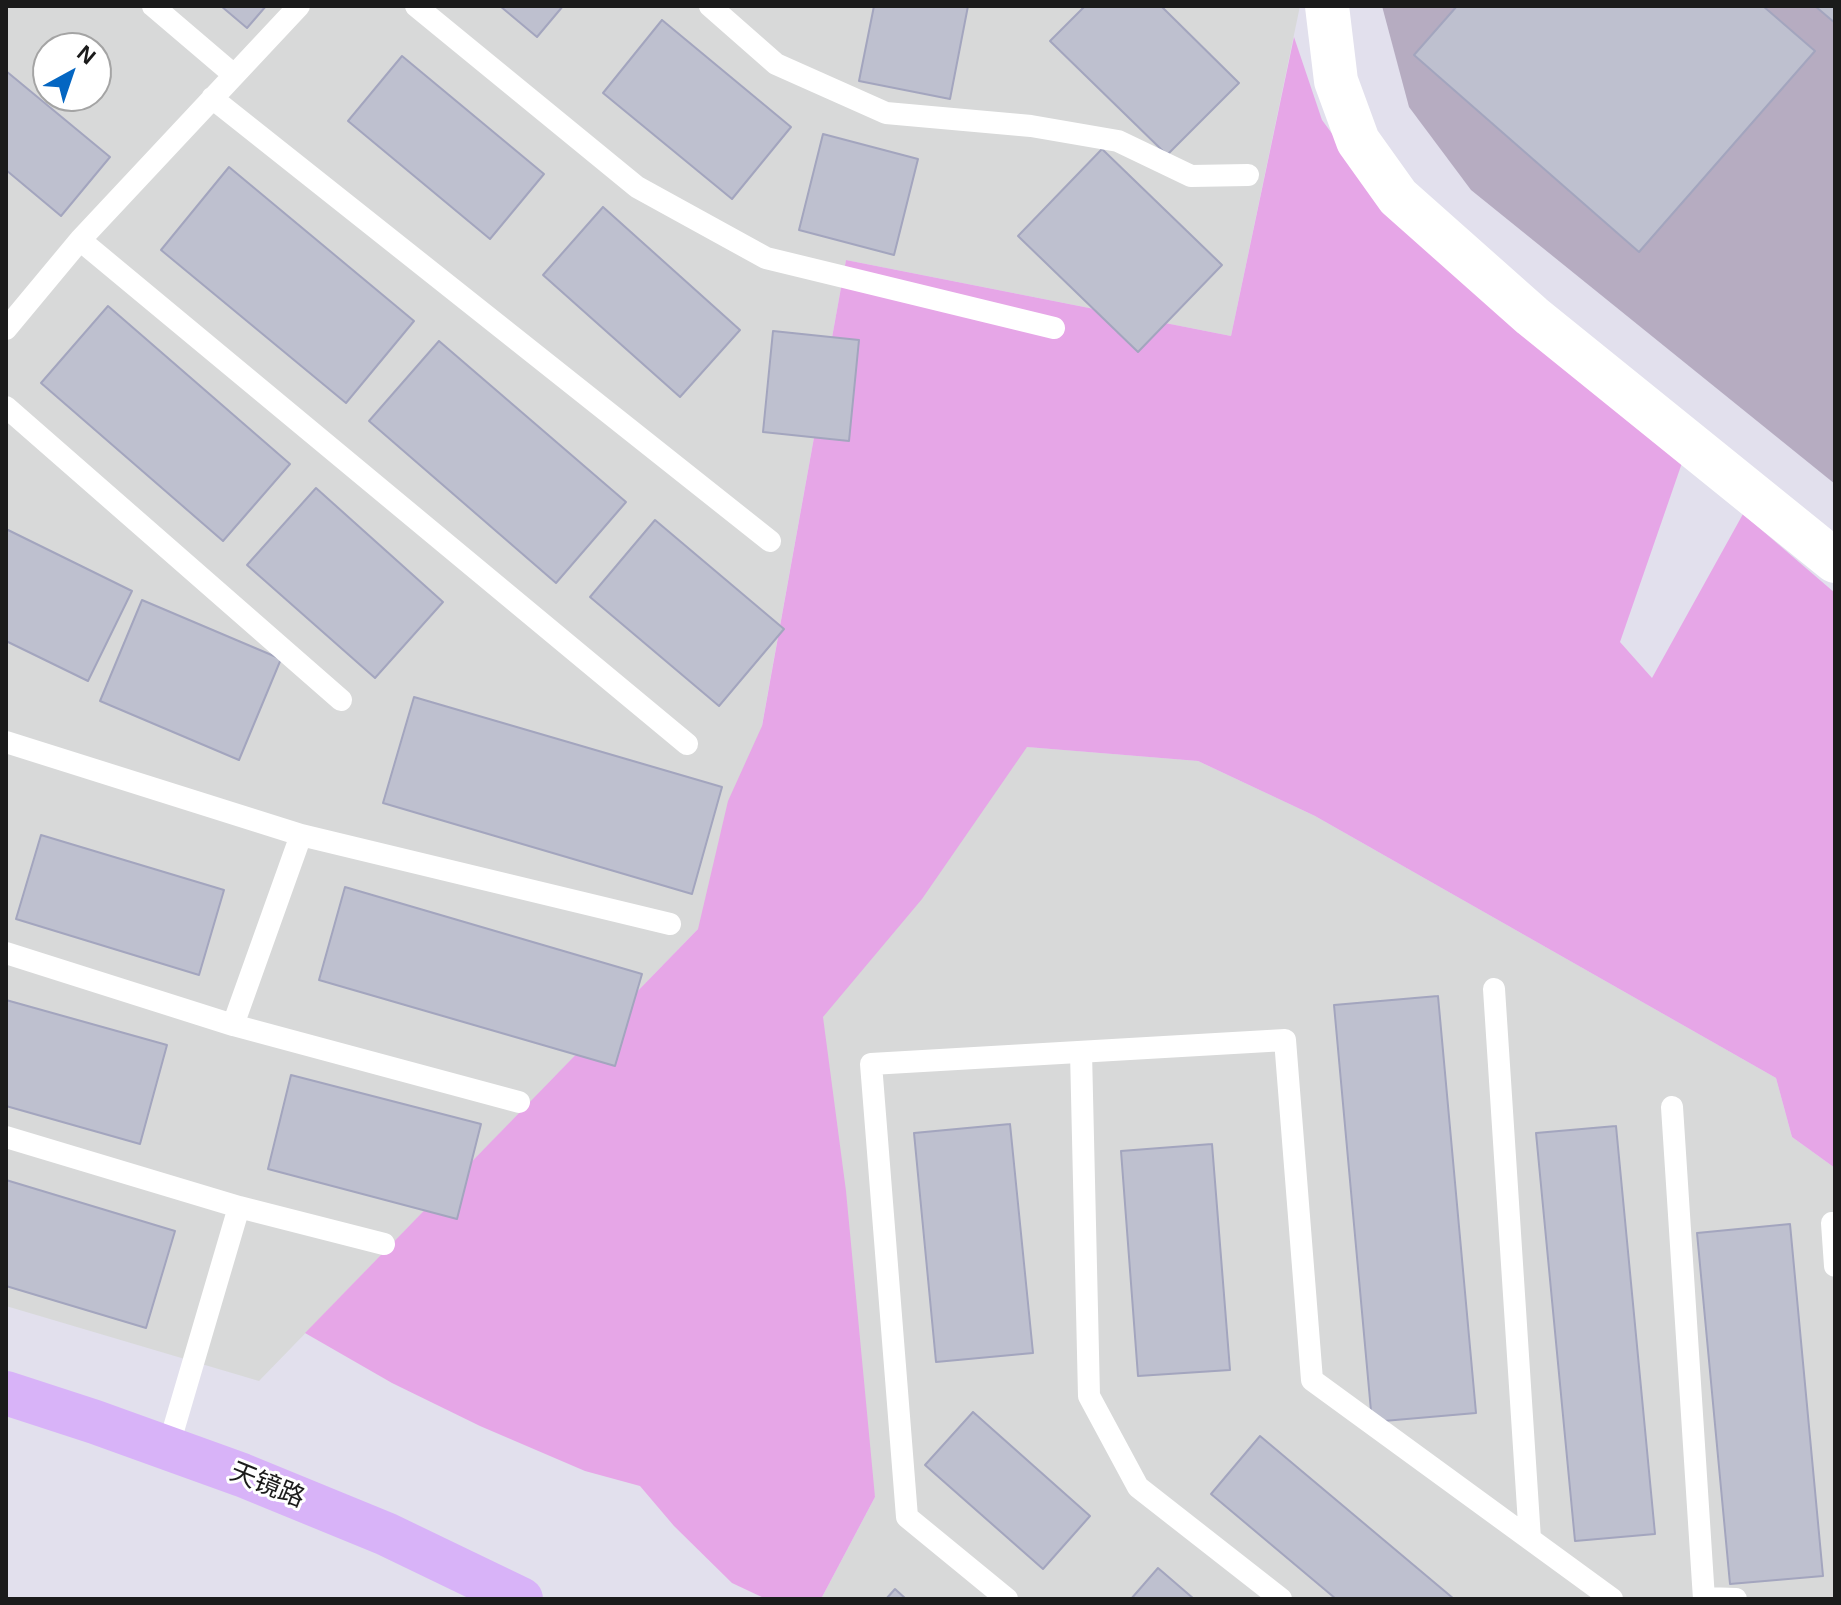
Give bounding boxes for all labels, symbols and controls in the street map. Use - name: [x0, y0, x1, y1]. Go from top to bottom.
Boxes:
- north arrow: [32, 32, 112, 112]
- text: N: [72, 40, 101, 69]
- street label: 天镜路: [225, 1457, 309, 1515]

